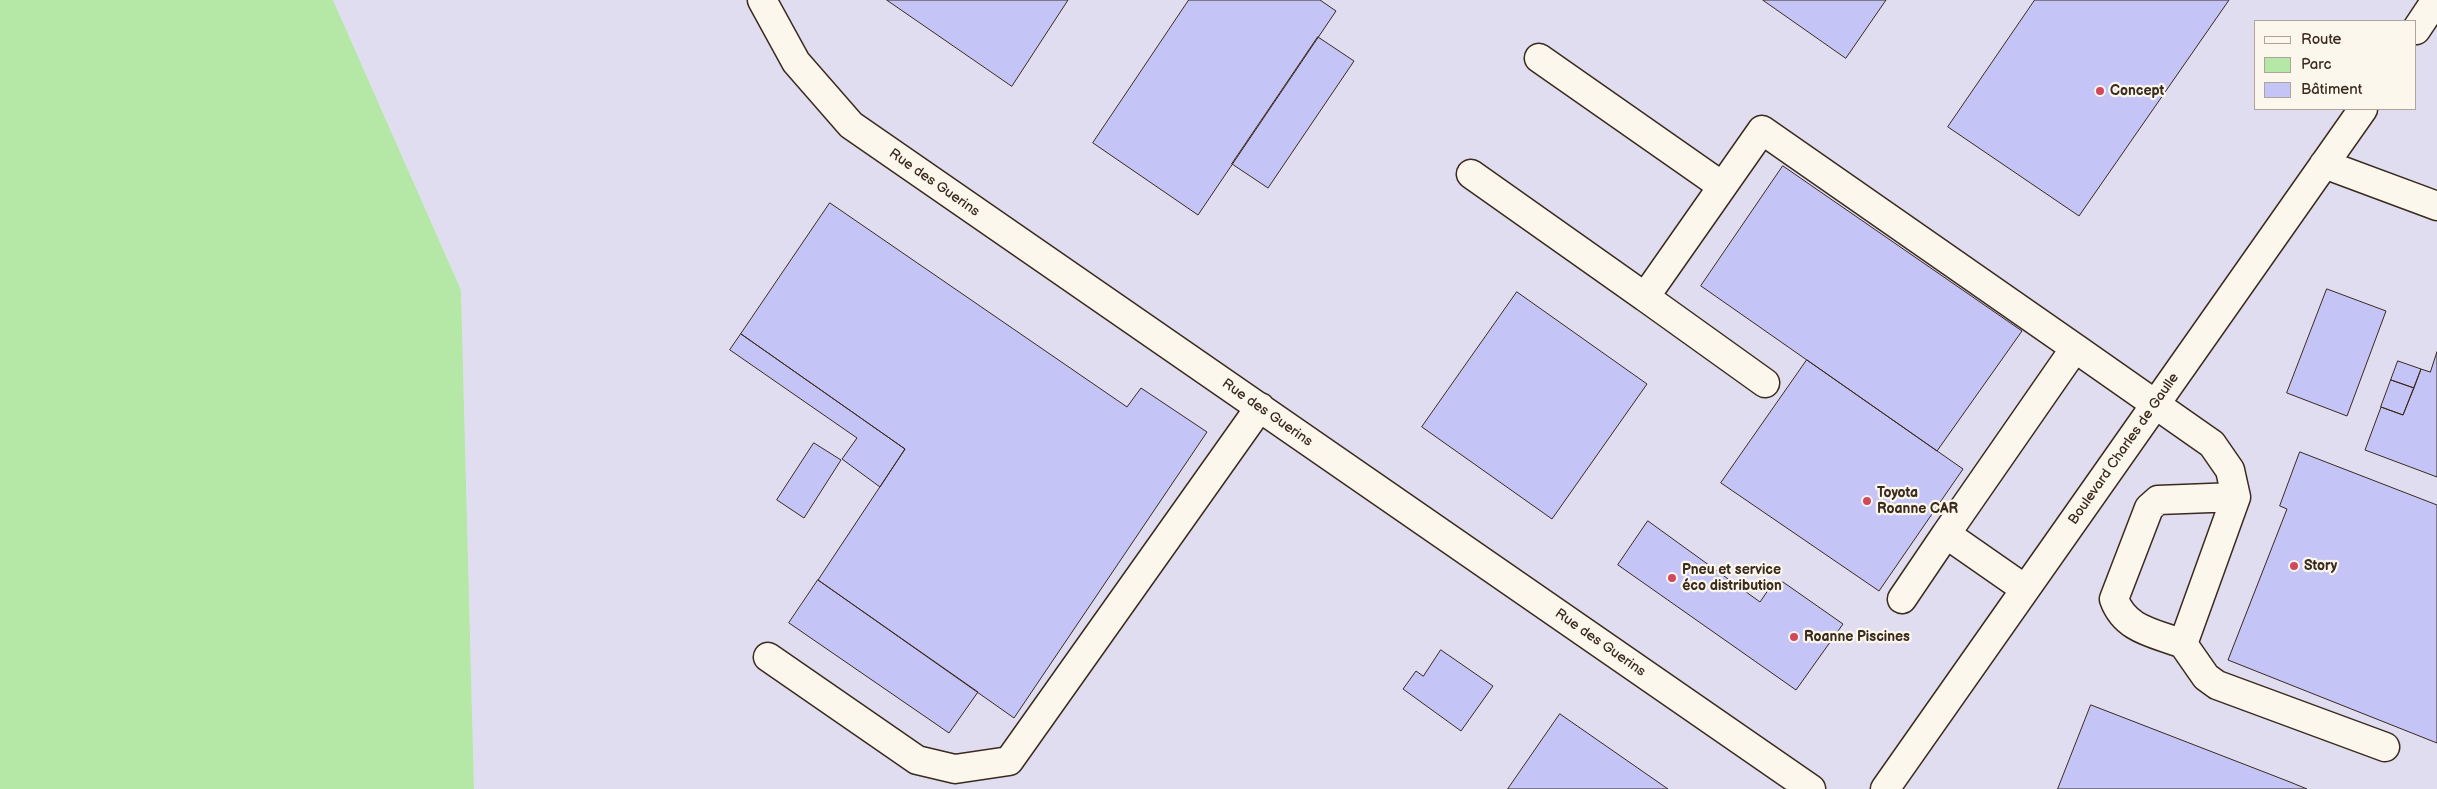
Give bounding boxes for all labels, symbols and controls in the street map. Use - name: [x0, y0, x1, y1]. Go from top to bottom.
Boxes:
- legend: [2254, 20, 2417, 110]
- text: Route: [2301, 30, 2341, 49]
- text: Parc: [2301, 55, 2331, 74]
- text: Bâtiment: [2301, 80, 2362, 99]
- place label: Concept: [2110, 83, 2164, 99]
- marker: Concept: [2094, 85, 2106, 97]
- street label: Rue des Guerins: [886, 146, 982, 220]
- street label: Boulevard Charles de Gaulle: [2065, 370, 2183, 528]
- street label: Rue des Guerins: [1219, 376, 1315, 450]
- place label: Toyota Roanne CAR: [1877, 485, 1958, 518]
- marker: Toyota Roanne CAR: [1861, 495, 1873, 507]
- place label: Story: [2304, 558, 2337, 574]
- marker: Story: [2288, 560, 2300, 572]
- place label: Pneu et service éco distribution: [1682, 562, 1782, 594]
- marker: Pneu et service éco distribution: [1666, 572, 1678, 584]
- street label: Rue des Guerins: [1552, 606, 1648, 680]
- place label: Roanne Piscines: [1804, 629, 1910, 645]
- marker: Roanne Piscines: [1788, 631, 1800, 643]

